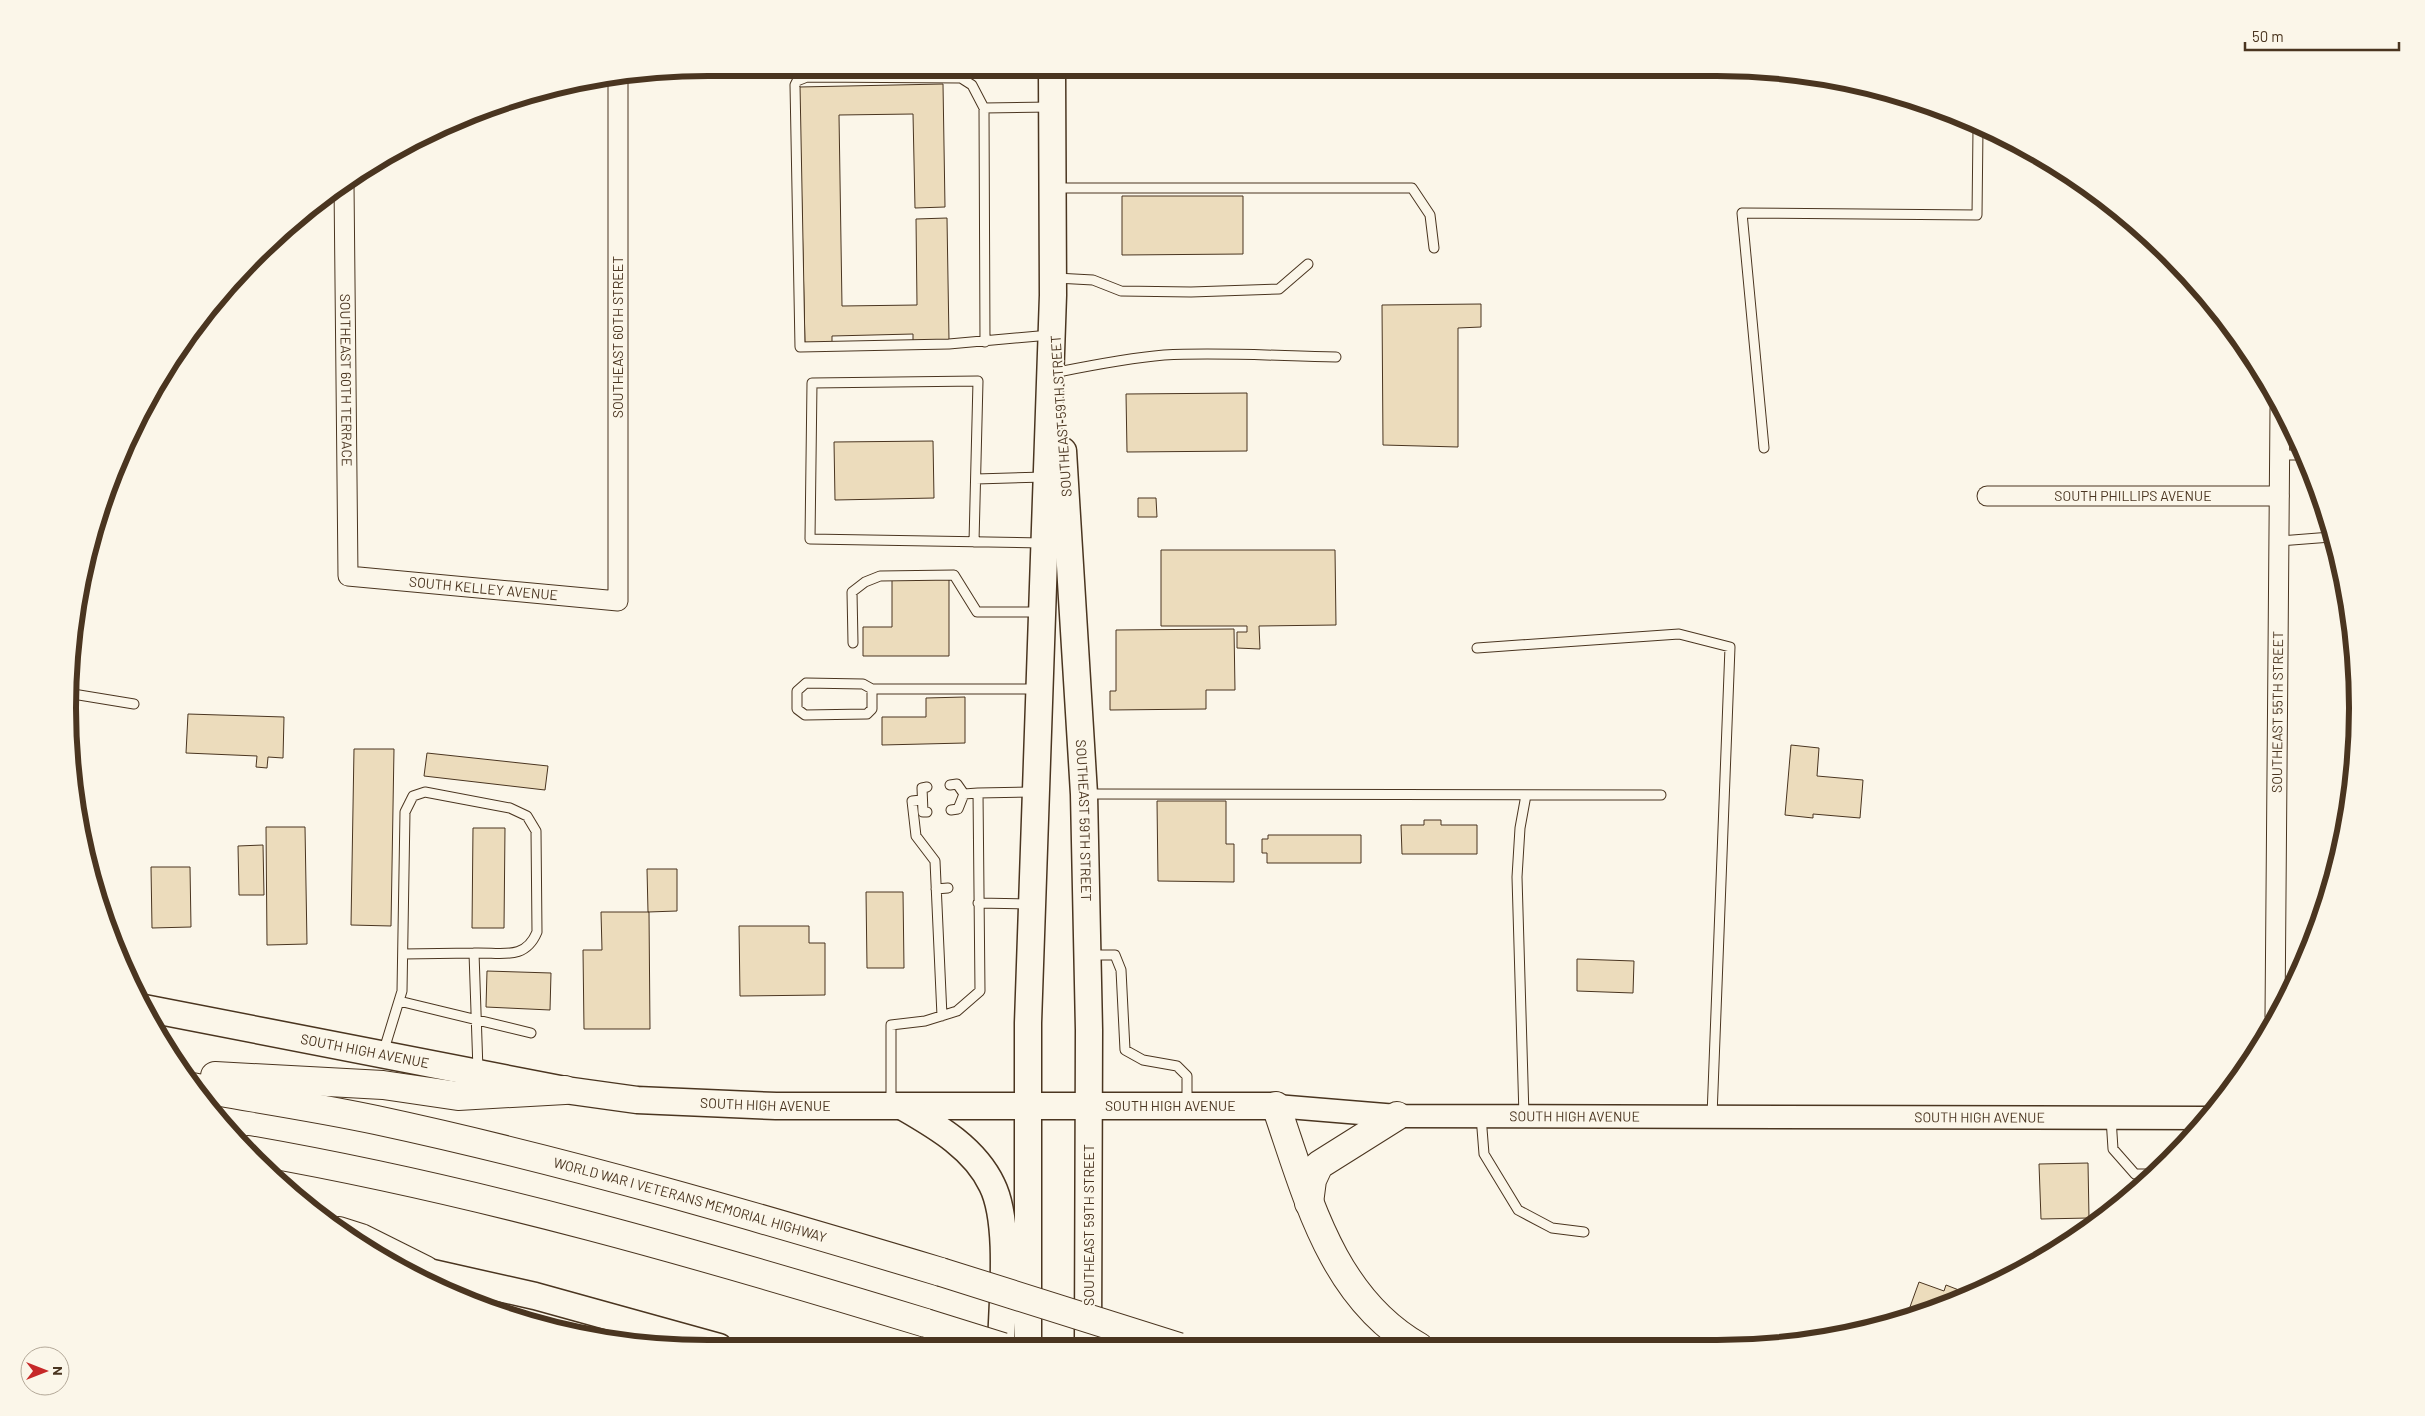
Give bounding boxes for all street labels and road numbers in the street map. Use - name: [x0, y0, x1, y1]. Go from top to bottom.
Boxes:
- street label: SOUTHEAST 60TH STREET: [609, 256, 626, 418]
- street label: SOUTHEAST 60TH TERRACE: [337, 294, 356, 466]
- street label: SOUTHEAST 59TH STREET: [1046, 335, 1075, 497]
- street label: SOUTH PHILLIPS AVENUE: [2054, 487, 2212, 504]
- street label: SOUTH KELLEY AVENUE: [408, 573, 559, 603]
- street label: SOUTHEAST 55TH STREET: [2268, 631, 2286, 793]
- street label: SOUTHEAST 59TH STREET: [1073, 739, 1095, 902]
- street label: SOUTH HIGH AVENUE: [299, 1030, 431, 1071]
- street label: SOUTH HIGH AVENUE: [700, 1094, 831, 1114]
- street label: SOUTH HIGH AVENUE: [1105, 1097, 1236, 1114]
- street label: SOUTH HIGH AVENUE: [1509, 1107, 1640, 1125]
- street label: SOUTH HIGH AVENUE: [1914, 1108, 2045, 1126]
- street label: SOUTHEAST 59TH STREET: [1080, 1144, 1097, 1306]
- street label: WORLD WAR I VETERANS MEMORIAL HIGHWAY: [552, 1153, 829, 1246]

